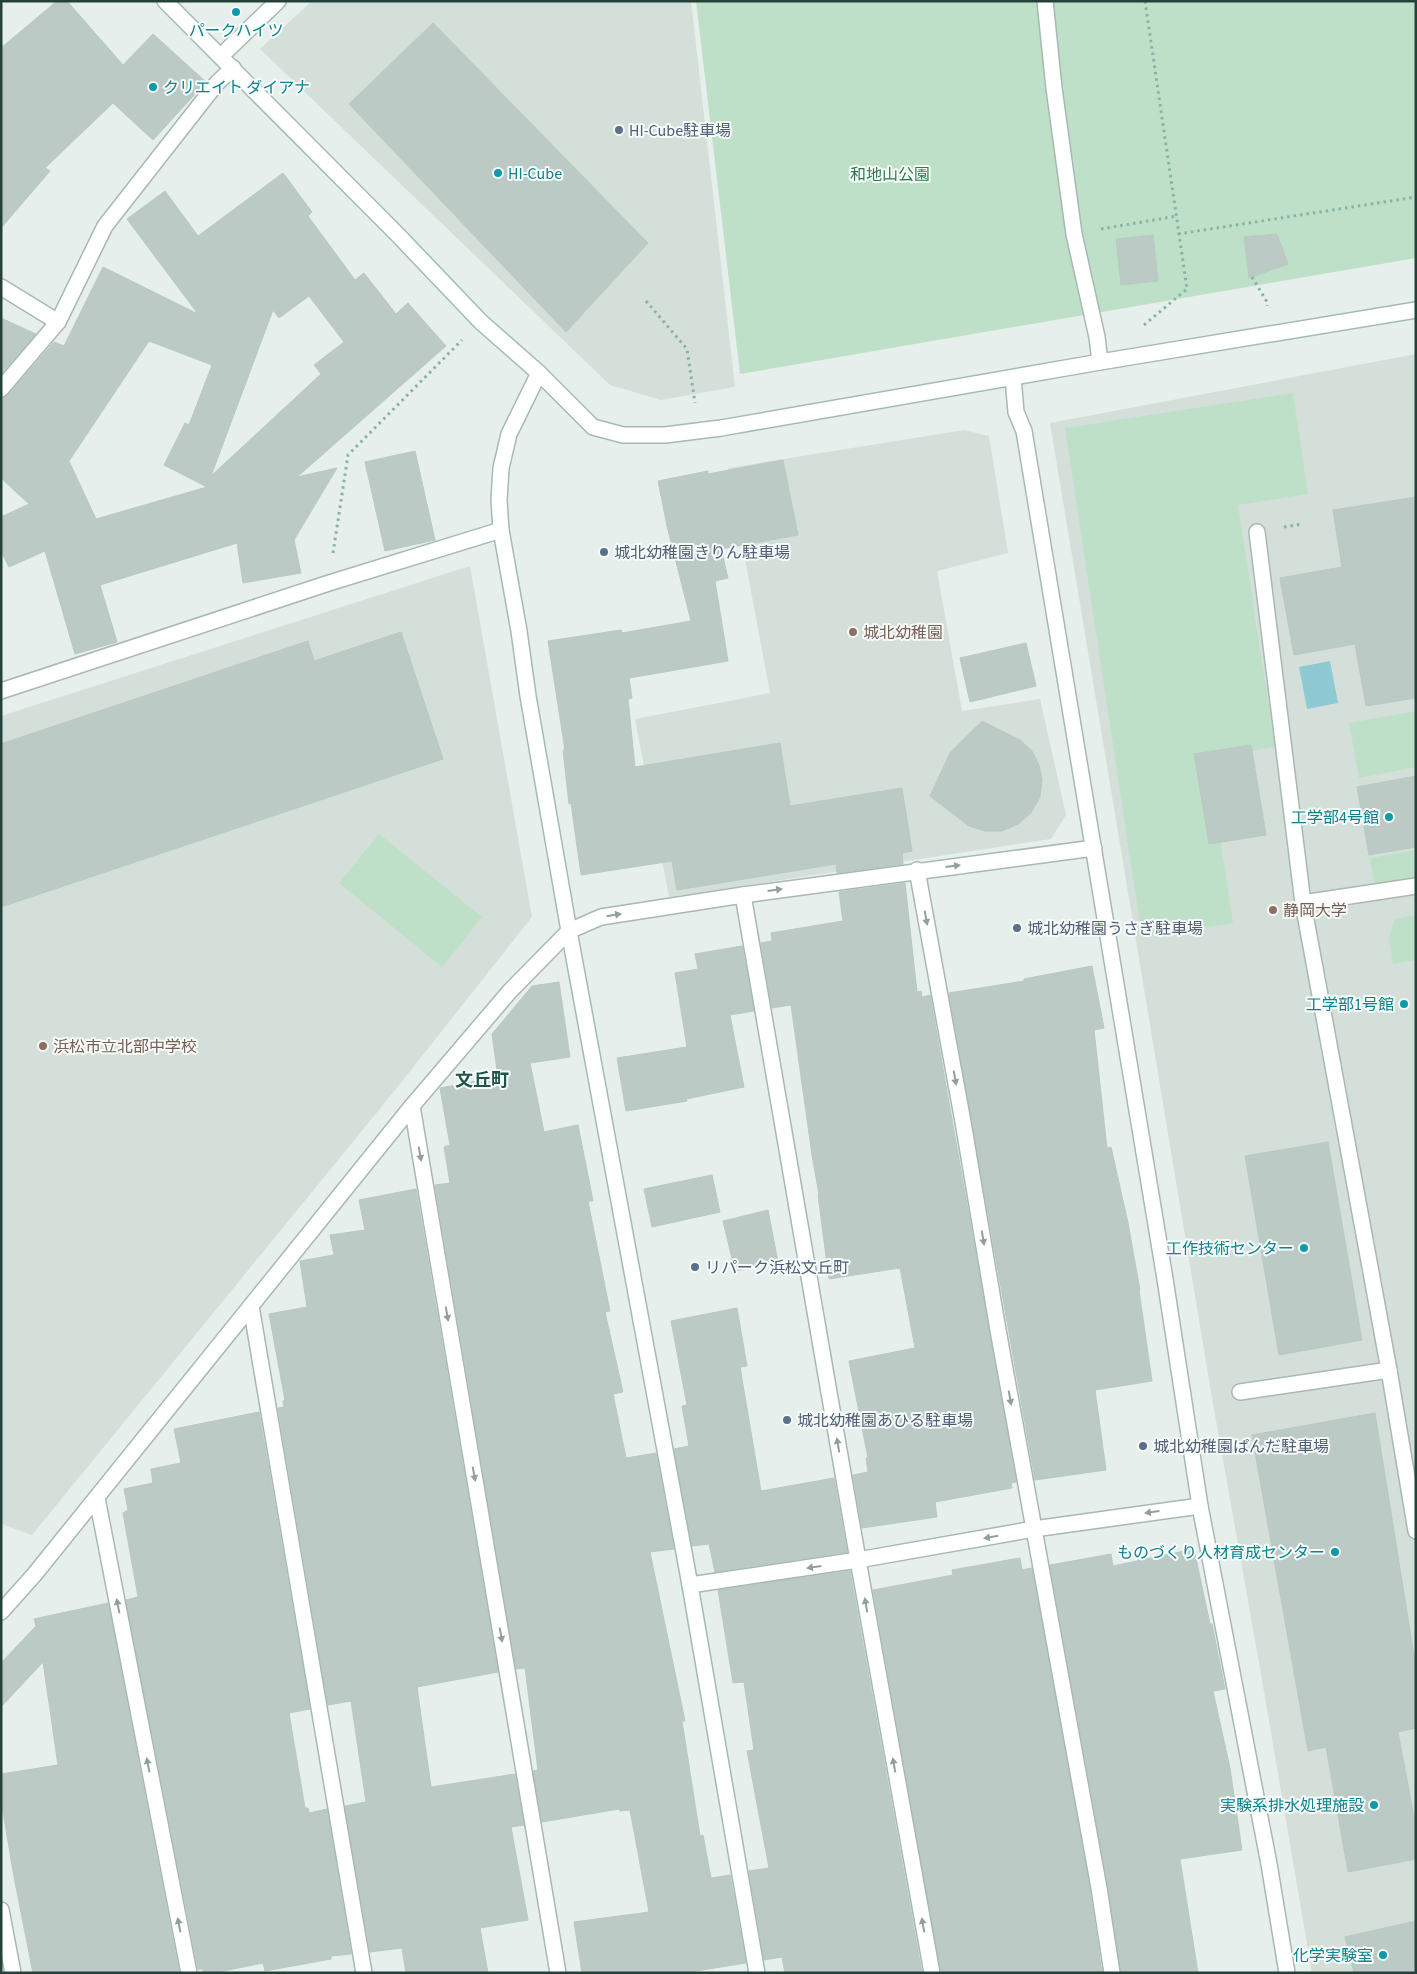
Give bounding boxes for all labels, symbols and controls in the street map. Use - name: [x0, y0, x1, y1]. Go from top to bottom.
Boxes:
- marker: パークハイツ: [230, 6, 242, 18]
- place label: パークハイツ: [189, 20, 283, 42]
- place label: クリエイト ダイアナ: [163, 77, 310, 99]
- marker: クリエイト ダイアナ: [147, 81, 159, 93]
- place label: HI-Cube駐車場: [629, 120, 731, 142]
- marker: HI-Cube駐車場: [613, 124, 625, 136]
- place label: HI-Cube: [508, 163, 562, 185]
- park label: 和地山公園: [850, 164, 930, 186]
- marker: HI-Cube: [492, 167, 504, 179]
- place label: 城北幼稚園きりん駐車場: [614, 542, 790, 564]
- marker: 城北幼稚園きりん駐車場: [598, 546, 610, 558]
- place label: 城北幼稚園: [863, 622, 943, 644]
- marker: 城北幼稚園: [847, 626, 859, 638]
- place label: 工学部4号館: [1291, 807, 1379, 829]
- marker: 工学部4号館: [1383, 811, 1395, 823]
- one-way arrow: [945, 862, 961, 870]
- one-way arrow: [767, 886, 783, 894]
- place label: 静岡大学: [1283, 900, 1347, 922]
- marker: 静岡大学: [1267, 904, 1279, 916]
- one-way arrow: [607, 911, 623, 919]
- one-way arrow: [923, 911, 931, 927]
- place label: 城北幼稚園うさぎ駐車場: [1027, 918, 1203, 940]
- marker: 城北幼稚園うさぎ駐車場: [1011, 922, 1023, 934]
- place label: 工学部1号館: [1306, 994, 1394, 1016]
- marker: 工学部1号館: [1398, 998, 1410, 1010]
- place label: 浜松市立北部中学校: [53, 1036, 197, 1058]
- marker: 浜松市立北部中学校: [37, 1040, 49, 1052]
- district label: 文丘町: [455, 1068, 509, 1093]
- one-way arrow: [952, 1070, 960, 1086]
- one-way arrow: [417, 1146, 425, 1162]
- one-way arrow: [979, 1231, 987, 1247]
- place label: 工作技術センター: [1166, 1238, 1294, 1260]
- marker: 工作技術センター: [1298, 1242, 1310, 1254]
- place label: リパーク浜松文丘町: [705, 1257, 849, 1279]
- marker: リパーク浜松文丘町: [689, 1261, 701, 1273]
- one-way arrow: [444, 1306, 452, 1322]
- one-way arrow: [1007, 1391, 1015, 1407]
- place label: 城北幼稚園あひる駐車場: [797, 1410, 973, 1432]
- marker: 城北幼稚園あひる駐車場: [781, 1414, 793, 1426]
- one-way arrow: [834, 1436, 842, 1452]
- place label: 城北幼稚園ぱんだ駐車場: [1153, 1436, 1329, 1458]
- marker: 城北幼稚園ぱんだ駐車場: [1137, 1440, 1149, 1452]
- one-way arrow: [471, 1467, 479, 1483]
- one-way arrow: [1143, 1509, 1159, 1517]
- one-way arrow: [983, 1533, 999, 1541]
- place label: ものづくり人材育成センター: [1117, 1542, 1325, 1564]
- marker: ものづくり人材育成センター: [1329, 1546, 1341, 1558]
- one-way arrow: [805, 1563, 821, 1571]
- one-way arrow: [862, 1596, 870, 1612]
- one-way arrow: [113, 1597, 121, 1613]
- one-way arrow: [498, 1627, 506, 1643]
- one-way arrow: [890, 1756, 898, 1772]
- one-way arrow: [144, 1757, 152, 1773]
- place label: 実験系排水処理施設: [1220, 1795, 1364, 1817]
- marker: 実験系排水処理施設: [1368, 1799, 1380, 1811]
- one-way arrow: [175, 1916, 183, 1932]
- one-way arrow: [919, 1916, 927, 1932]
- place label: 化学実験室: [1293, 1945, 1373, 1967]
- marker: 化学実験室: [1377, 1949, 1389, 1961]

